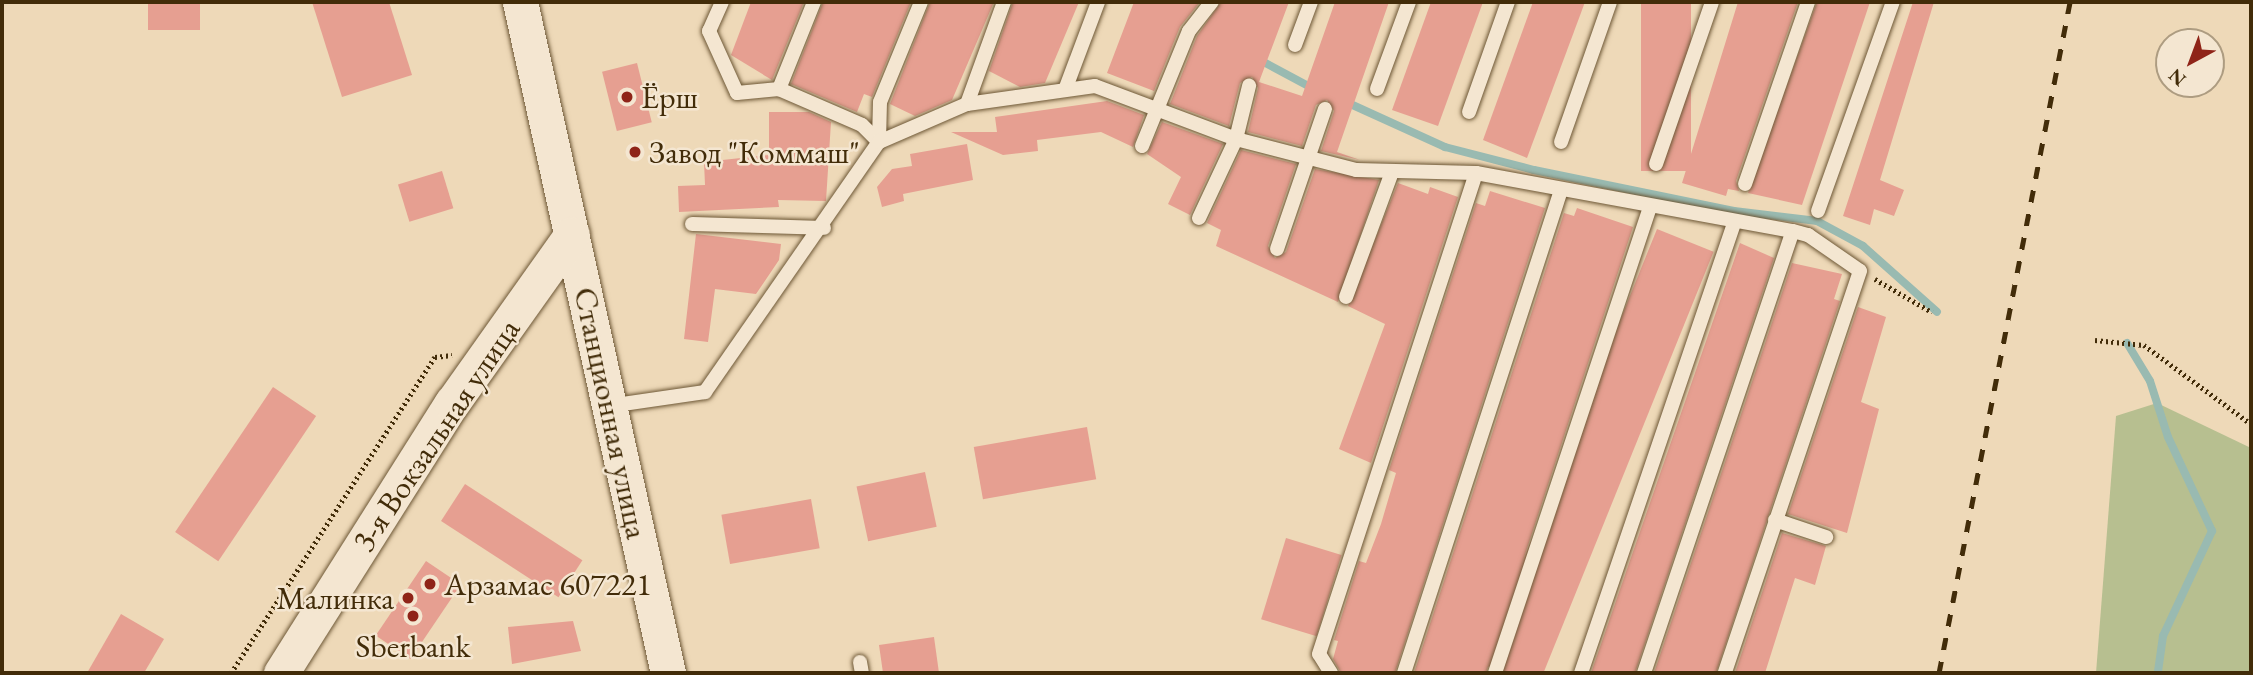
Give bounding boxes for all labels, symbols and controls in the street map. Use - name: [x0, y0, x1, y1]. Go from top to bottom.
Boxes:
- north arrow: [2155, 28, 2225, 98]
- text: N: [2163, 63, 2191, 92]
- place label: Ёрш: [641, 78, 698, 116]
- marker: Ёрш: [619, 89, 635, 105]
- place label: Завод "Коммаш": [649, 133, 860, 171]
- marker: Завод "Коммаш": [627, 144, 643, 160]
- street label: Станционная улица: [566, 284, 656, 542]
- street label: 3-я Вокзальная улица: [344, 311, 528, 559]
- place label: Арзамас 607221: [444, 565, 652, 603]
- marker: Арзамас 607221: [422, 576, 438, 592]
- place label: Малинка: [276, 579, 394, 617]
- marker: Малинка: [400, 590, 416, 606]
- marker: Sberbank: [405, 608, 421, 624]
- place label: Sberbank: [355, 627, 471, 665]

